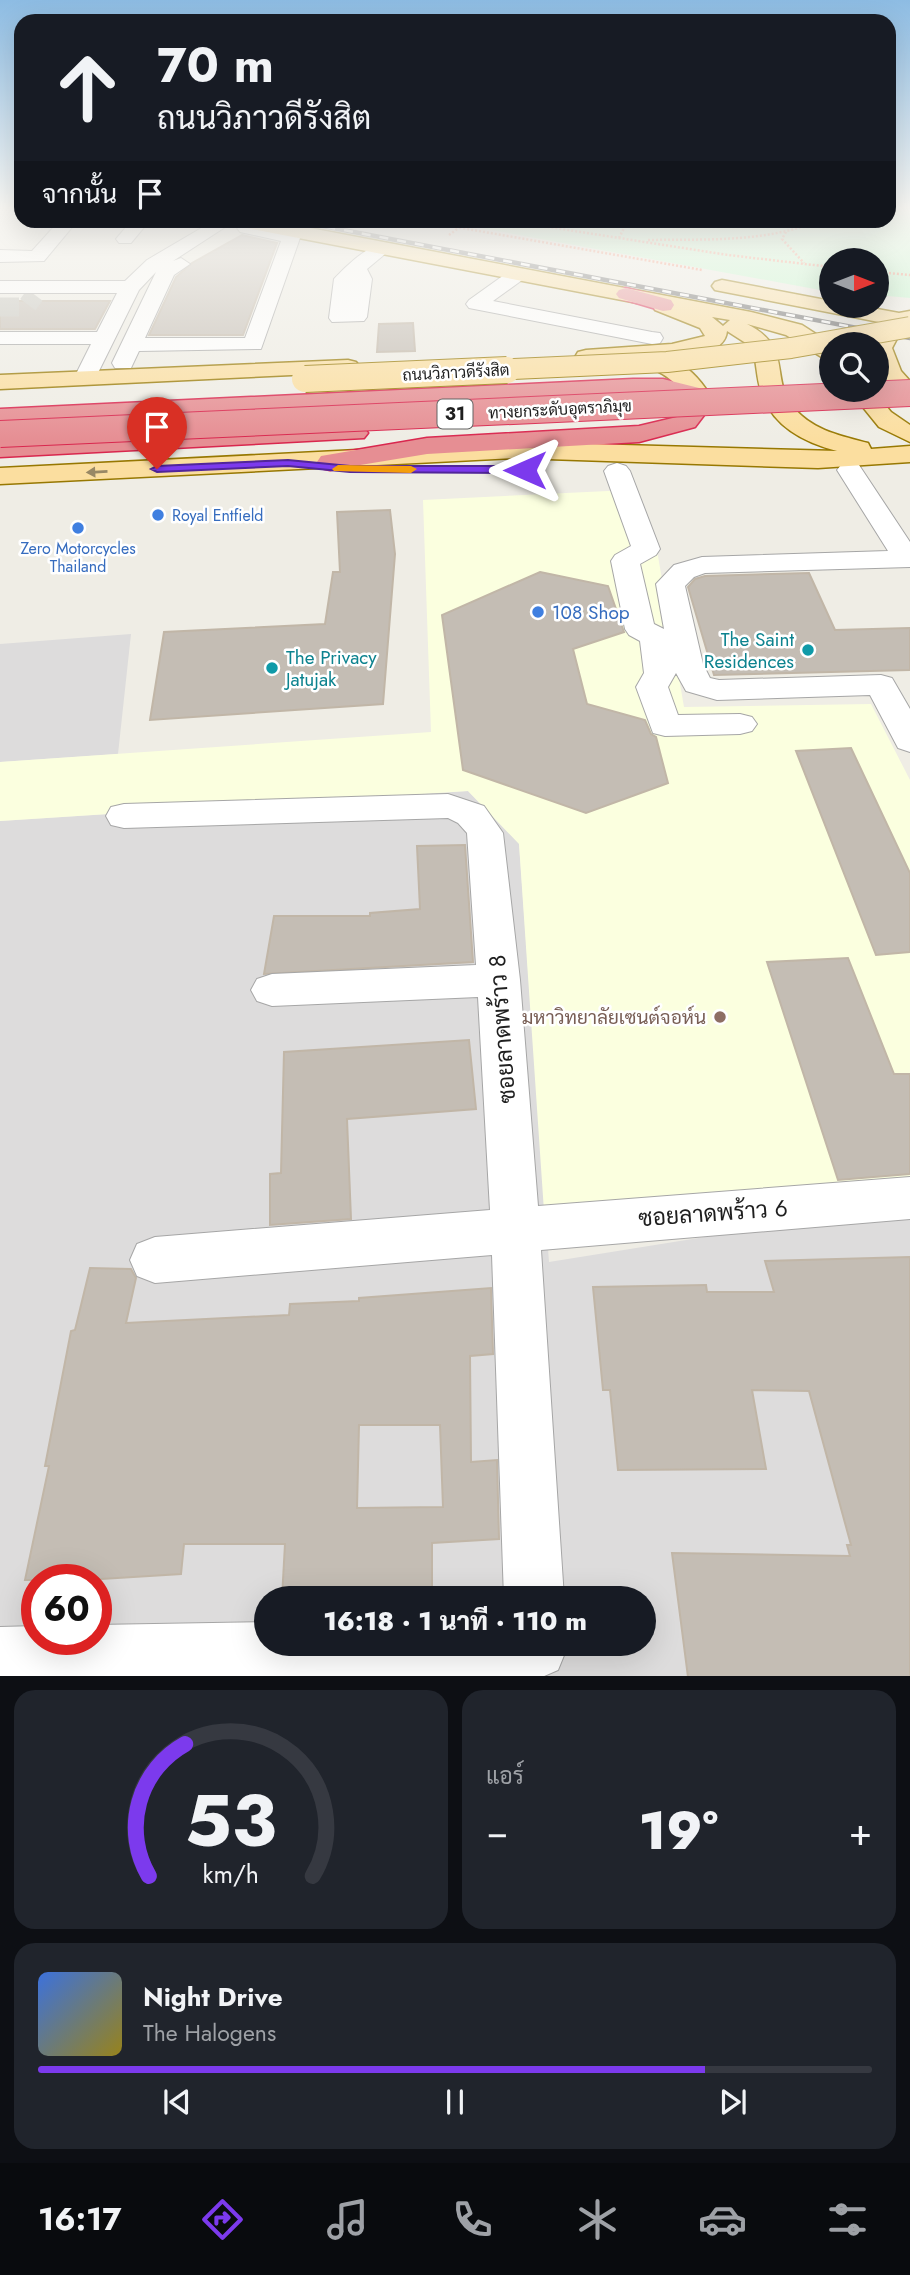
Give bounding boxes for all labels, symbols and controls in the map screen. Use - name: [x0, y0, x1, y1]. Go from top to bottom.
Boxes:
- text: 70 m: [157, 30, 274, 100]
- icon: ahead: [42, 42, 133, 133]
- text: ถนนวิภาวดีรังสิต: [157, 95, 371, 141]
- text: จากนั้น: [42, 175, 117, 213]
- icon: arrive: [131, 175, 169, 213]
- north arrow: [819, 248, 889, 318]
- map controls: [819, 248, 889, 402]
- button: search: [819, 332, 889, 402]
- street label: ถนนวิภาวดีรังสิต: [402, 358, 510, 387]
- street label: ทางยกระดับอุตราภิมุข: [488, 394, 632, 425]
- pin: [127, 397, 187, 469]
- road number: 31: [438, 400, 472, 428]
- icon: arrive: [138, 408, 176, 446]
- position arrow: [488, 433, 562, 507]
- one-way arrow: [86, 466, 108, 477]
- place label: Royal Entfield: [172, 504, 264, 527]
- marker: Royal Entfield: [150, 507, 166, 523]
- marker: Zero Motorcycles Thailand: [70, 520, 86, 536]
- place label: Zero Motorcycles Thailand: [20, 537, 136, 578]
- place label: 108 Shop: [552, 599, 630, 626]
- marker: 108 Shop: [530, 604, 546, 620]
- place label: The Saint Residences: [704, 626, 794, 675]
- marker: The Saint Residences: [800, 642, 816, 658]
- place label: The Privacy Jatujak: [283, 644, 377, 693]
- marker: The Privacy Jatujak: [264, 660, 280, 676]
- street label: ซอยลาดพร้าว 8: [480, 953, 524, 1105]
- place label: มหาวิทยาลัยเซนต์จอห์น: [522, 1004, 706, 1031]
- marker: มหาวิทยาลัยเซนต์จอห์น: [712, 1009, 728, 1025]
- street label: ซอยลาดพร้าว 6: [637, 1191, 789, 1235]
- speed limit sign: 60: [21, 1564, 112, 1655]
- text: 16:18 · 1 นาที · 110 m: [323, 1602, 587, 1640]
- text: แอร์: [486, 1759, 524, 1793]
- text: 53: [185, 1768, 277, 1873]
- text: 19°: [639, 1793, 718, 1869]
- text: −: [486, 1804, 508, 1859]
- text: +: [849, 1804, 872, 1859]
- text: km/h: [203, 1855, 259, 1891]
- text: Night Drive: [143, 1978, 283, 2016]
- text: The Halogens: [143, 2016, 276, 2050]
- icon: previous: [158, 2083, 196, 2121]
- icon: pause: [436, 2083, 474, 2121]
- icon: next: [714, 2083, 752, 2121]
- icon: directions: [198, 2195, 247, 2244]
- icon: music: [323, 2195, 372, 2244]
- icon: phone: [448, 2195, 497, 2244]
- icon: climate: [573, 2195, 622, 2244]
- icon: car: [698, 2195, 747, 2244]
- icon: filters: [823, 2195, 872, 2244]
- text: 16:17: [38, 2196, 122, 2242]

